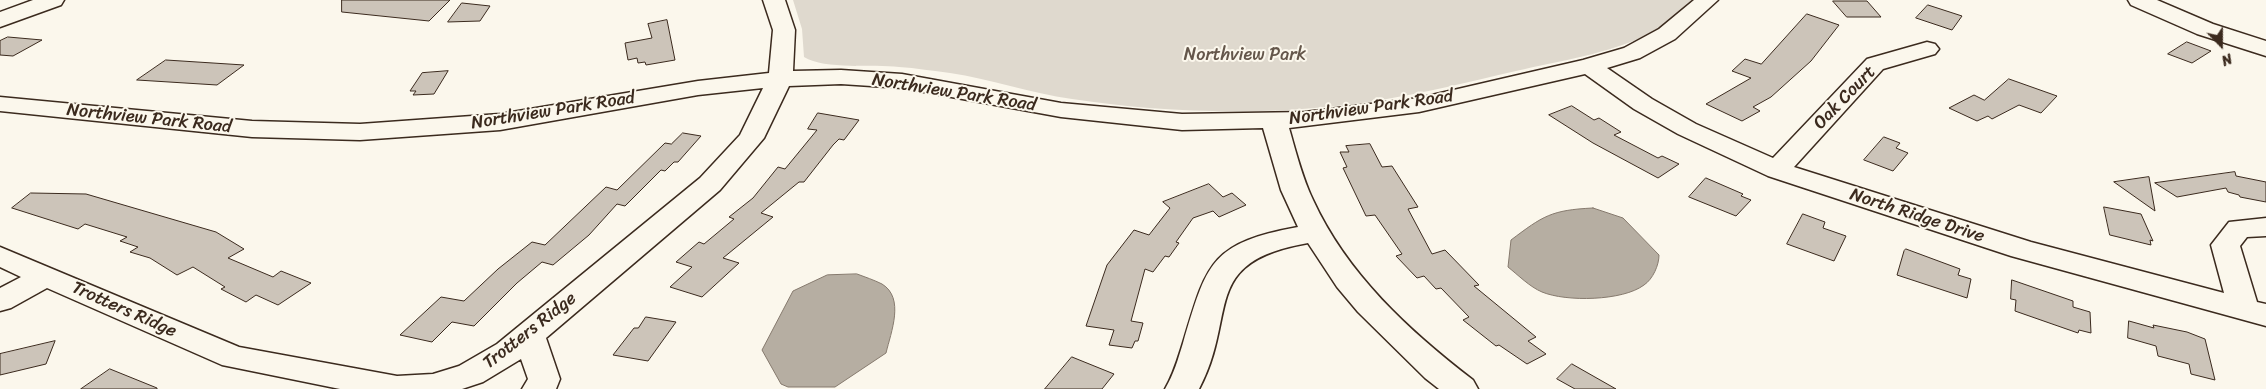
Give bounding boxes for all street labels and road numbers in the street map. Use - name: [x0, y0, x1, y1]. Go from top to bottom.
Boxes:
- street label: Oak Court: [1809, 62, 1881, 134]
- street label: Northview Park Road: [871, 69, 1037, 117]
- street label: Northview Park Road: [1288, 86, 1454, 130]
- street label: Northview Park Road: [470, 87, 636, 135]
- street label: Northview Park Road: [66, 100, 232, 138]
- street label: North Ridge Drive: [1847, 184, 1987, 248]
- street label: Trotters Ridge: [68, 277, 180, 343]
- street label: Trotters Ridge: [479, 288, 581, 374]

